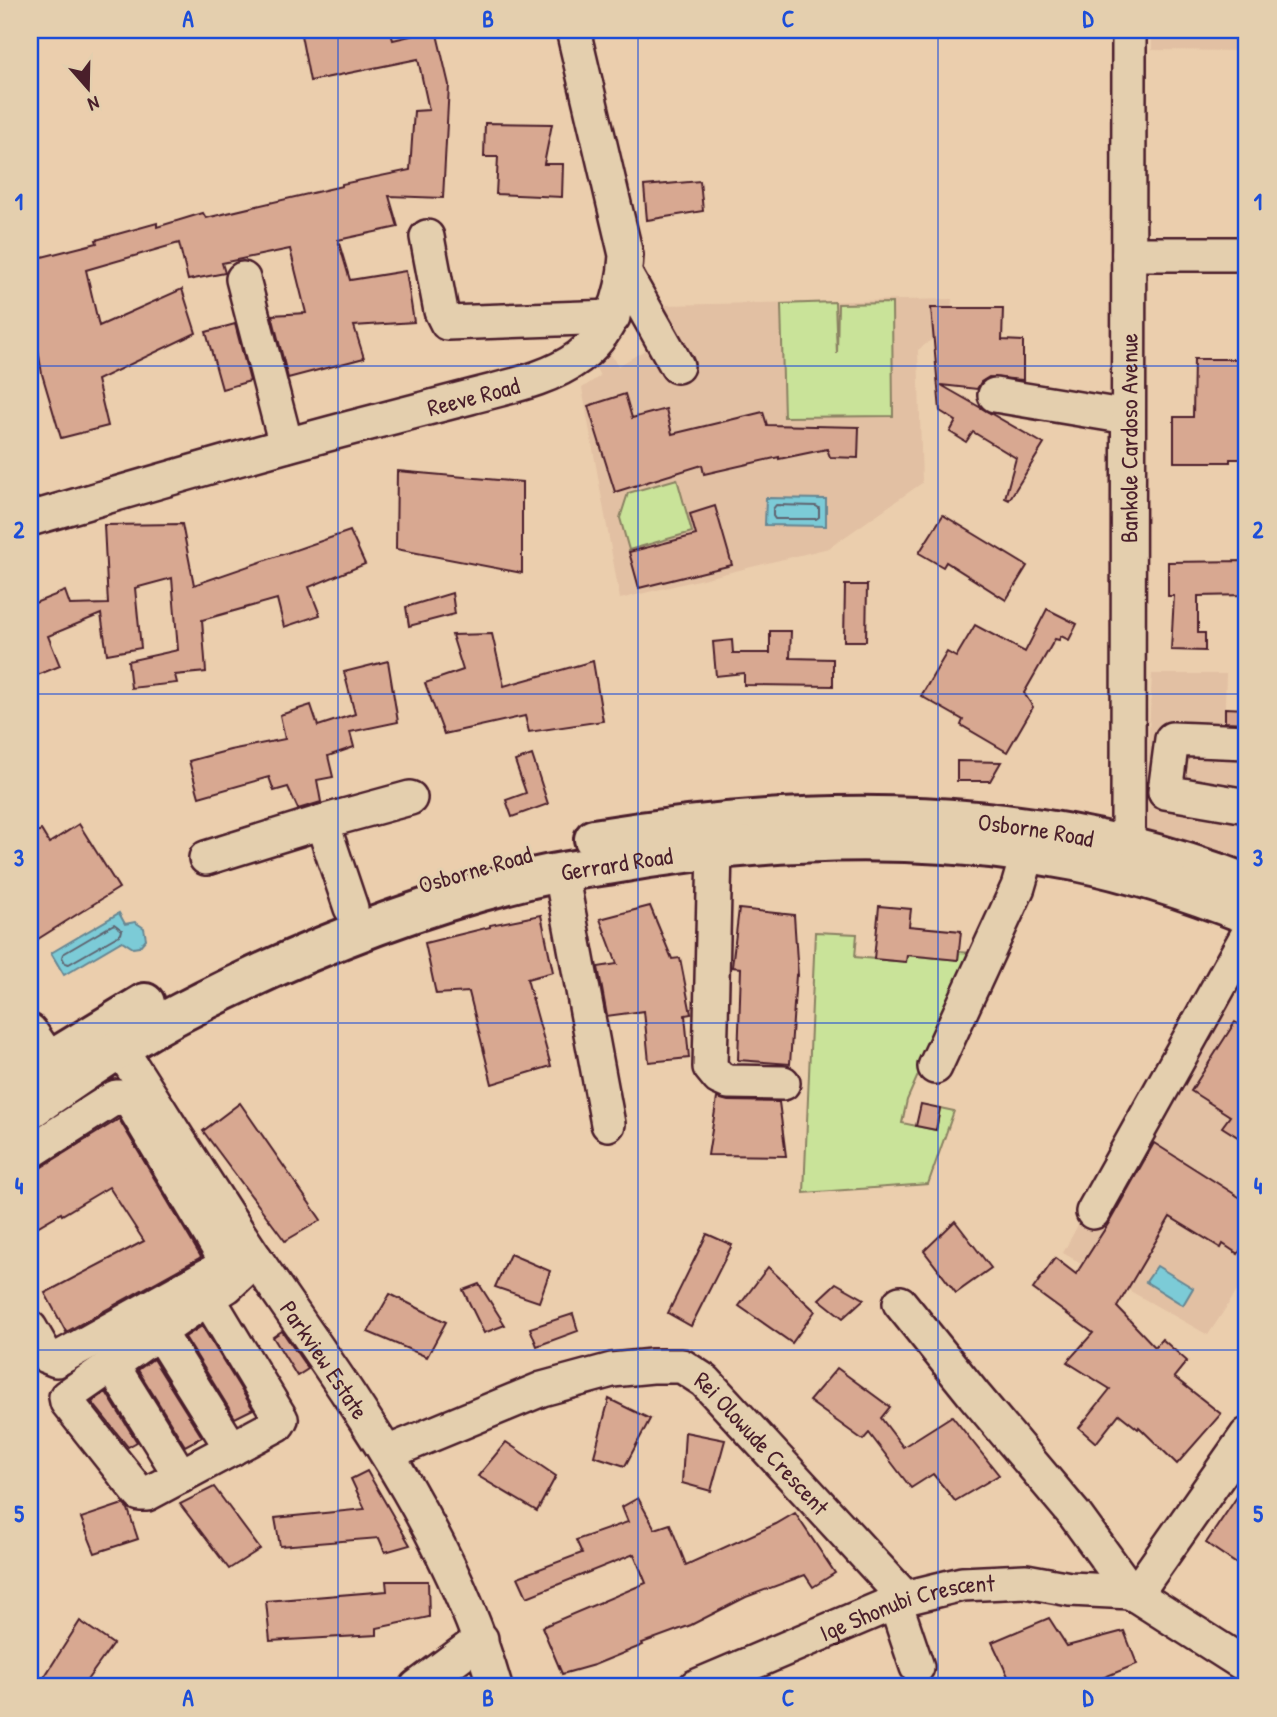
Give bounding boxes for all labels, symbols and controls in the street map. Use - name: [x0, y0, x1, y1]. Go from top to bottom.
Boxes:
- text: A: [182, 3, 194, 34]
- text: B: [482, 3, 494, 34]
- text: C: [782, 3, 794, 34]
- text: D: [1083, 3, 1095, 34]
- north arrow: [52, 52, 122, 122]
- text: N: [85, 90, 103, 118]
- text: 1: [15, 186, 23, 217]
- text: 1: [1254, 186, 1262, 217]
- street label: Bankole Cardoso Avenue: [1112, 333, 1145, 543]
- street label: Reeve Road: [424, 369, 523, 423]
- text: 2: [14, 514, 25, 545]
- text: 2: [1253, 514, 1264, 545]
- street label: Osborne Road: [977, 805, 1097, 854]
- street label: Osborne Road: [415, 838, 535, 900]
- street label: Gerrard Road: [558, 839, 674, 888]
- text: 3: [14, 842, 24, 873]
- text: 3: [1253, 842, 1263, 873]
- text: 4: [15, 1170, 24, 1201]
- text: 4: [1254, 1170, 1263, 1201]
- street label: Parkview Estate: [273, 1294, 377, 1426]
- street label: Rei Olowude Crescent: [689, 1363, 837, 1522]
- text: 5: [14, 1498, 24, 1529]
- text: 5: [1253, 1498, 1263, 1529]
- street label: Ige Shonubi Crescent: [815, 1566, 996, 1648]
- text: A: [182, 1682, 194, 1713]
- text: B: [482, 1682, 494, 1713]
- text: C: [782, 1682, 794, 1713]
- text: D: [1083, 1682, 1095, 1713]

